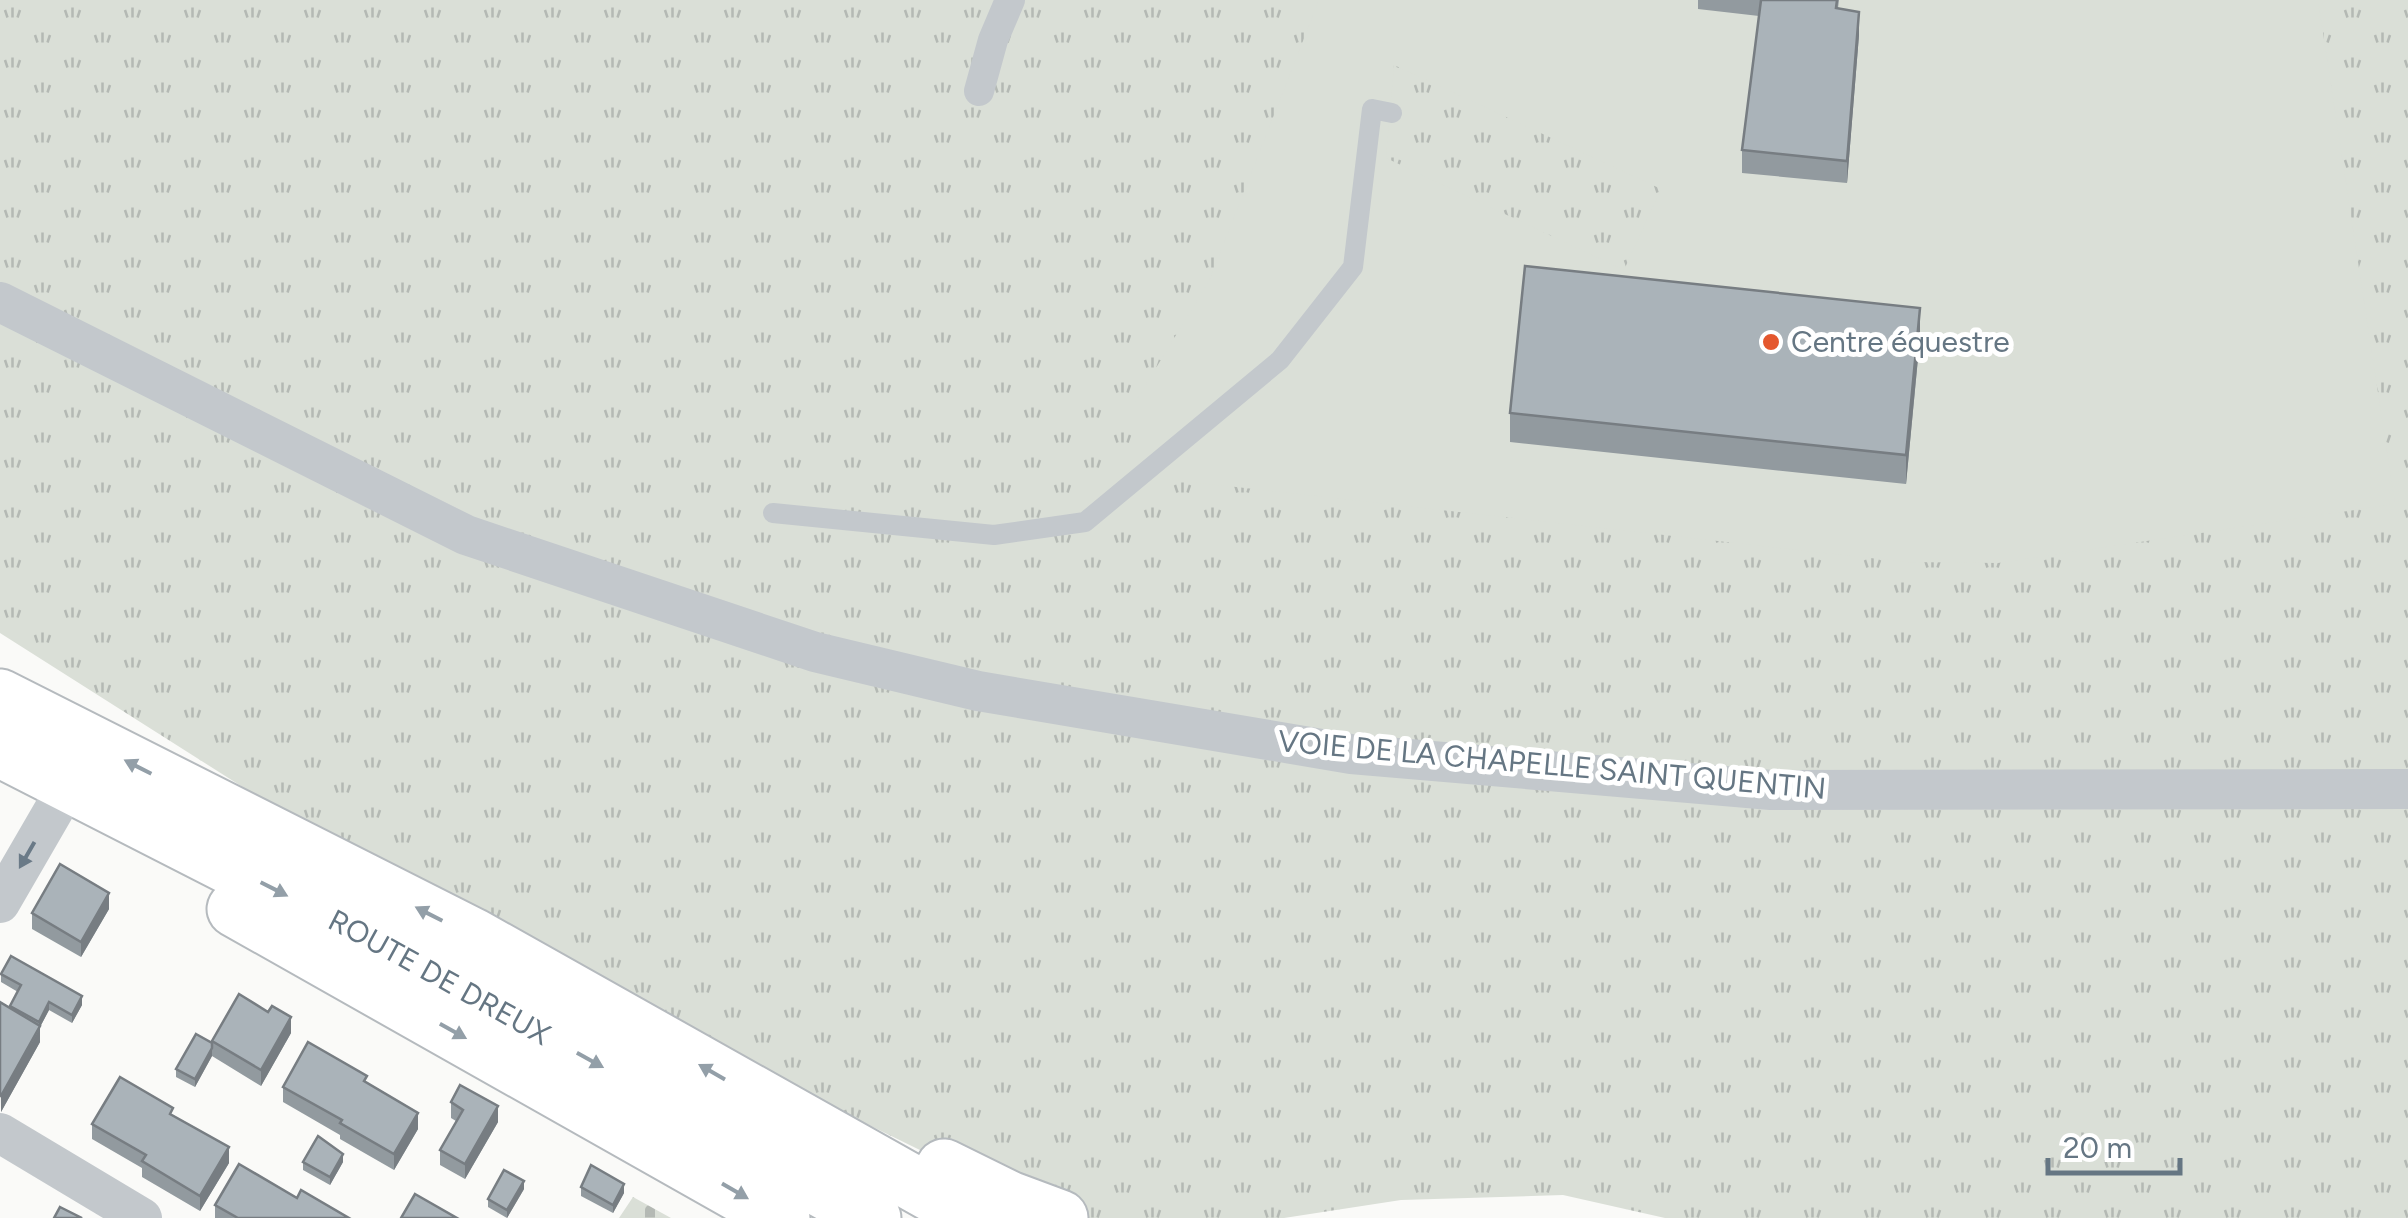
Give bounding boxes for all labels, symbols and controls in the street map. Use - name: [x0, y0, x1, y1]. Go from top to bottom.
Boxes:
- place label: Centre équestre: [1791, 323, 2010, 360]
- marker: Centre équestre: [1760, 331, 1782, 353]
- street label: VOIE DE LA CHAPELLE SAINT QUENTIN: [1277, 722, 1828, 807]
- one-way arrow: [124, 759, 153, 776]
- one-way arrow: [19, 841, 36, 870]
- one-way arrow: [259, 880, 288, 897]
- street label: ROUTE DE DREUX: [322, 901, 557, 1053]
- one-way arrow: [414, 905, 443, 922]
- one-way arrow: [439, 1021, 467, 1039]
- one-way arrow: [576, 1051, 605, 1068]
- one-way arrow: [698, 1064, 727, 1081]
- scale bar: [2048, 1113, 2180, 1175]
- text: 20 m: [2063, 1129, 2132, 1166]
- one-way arrow: [721, 1182, 750, 1199]

